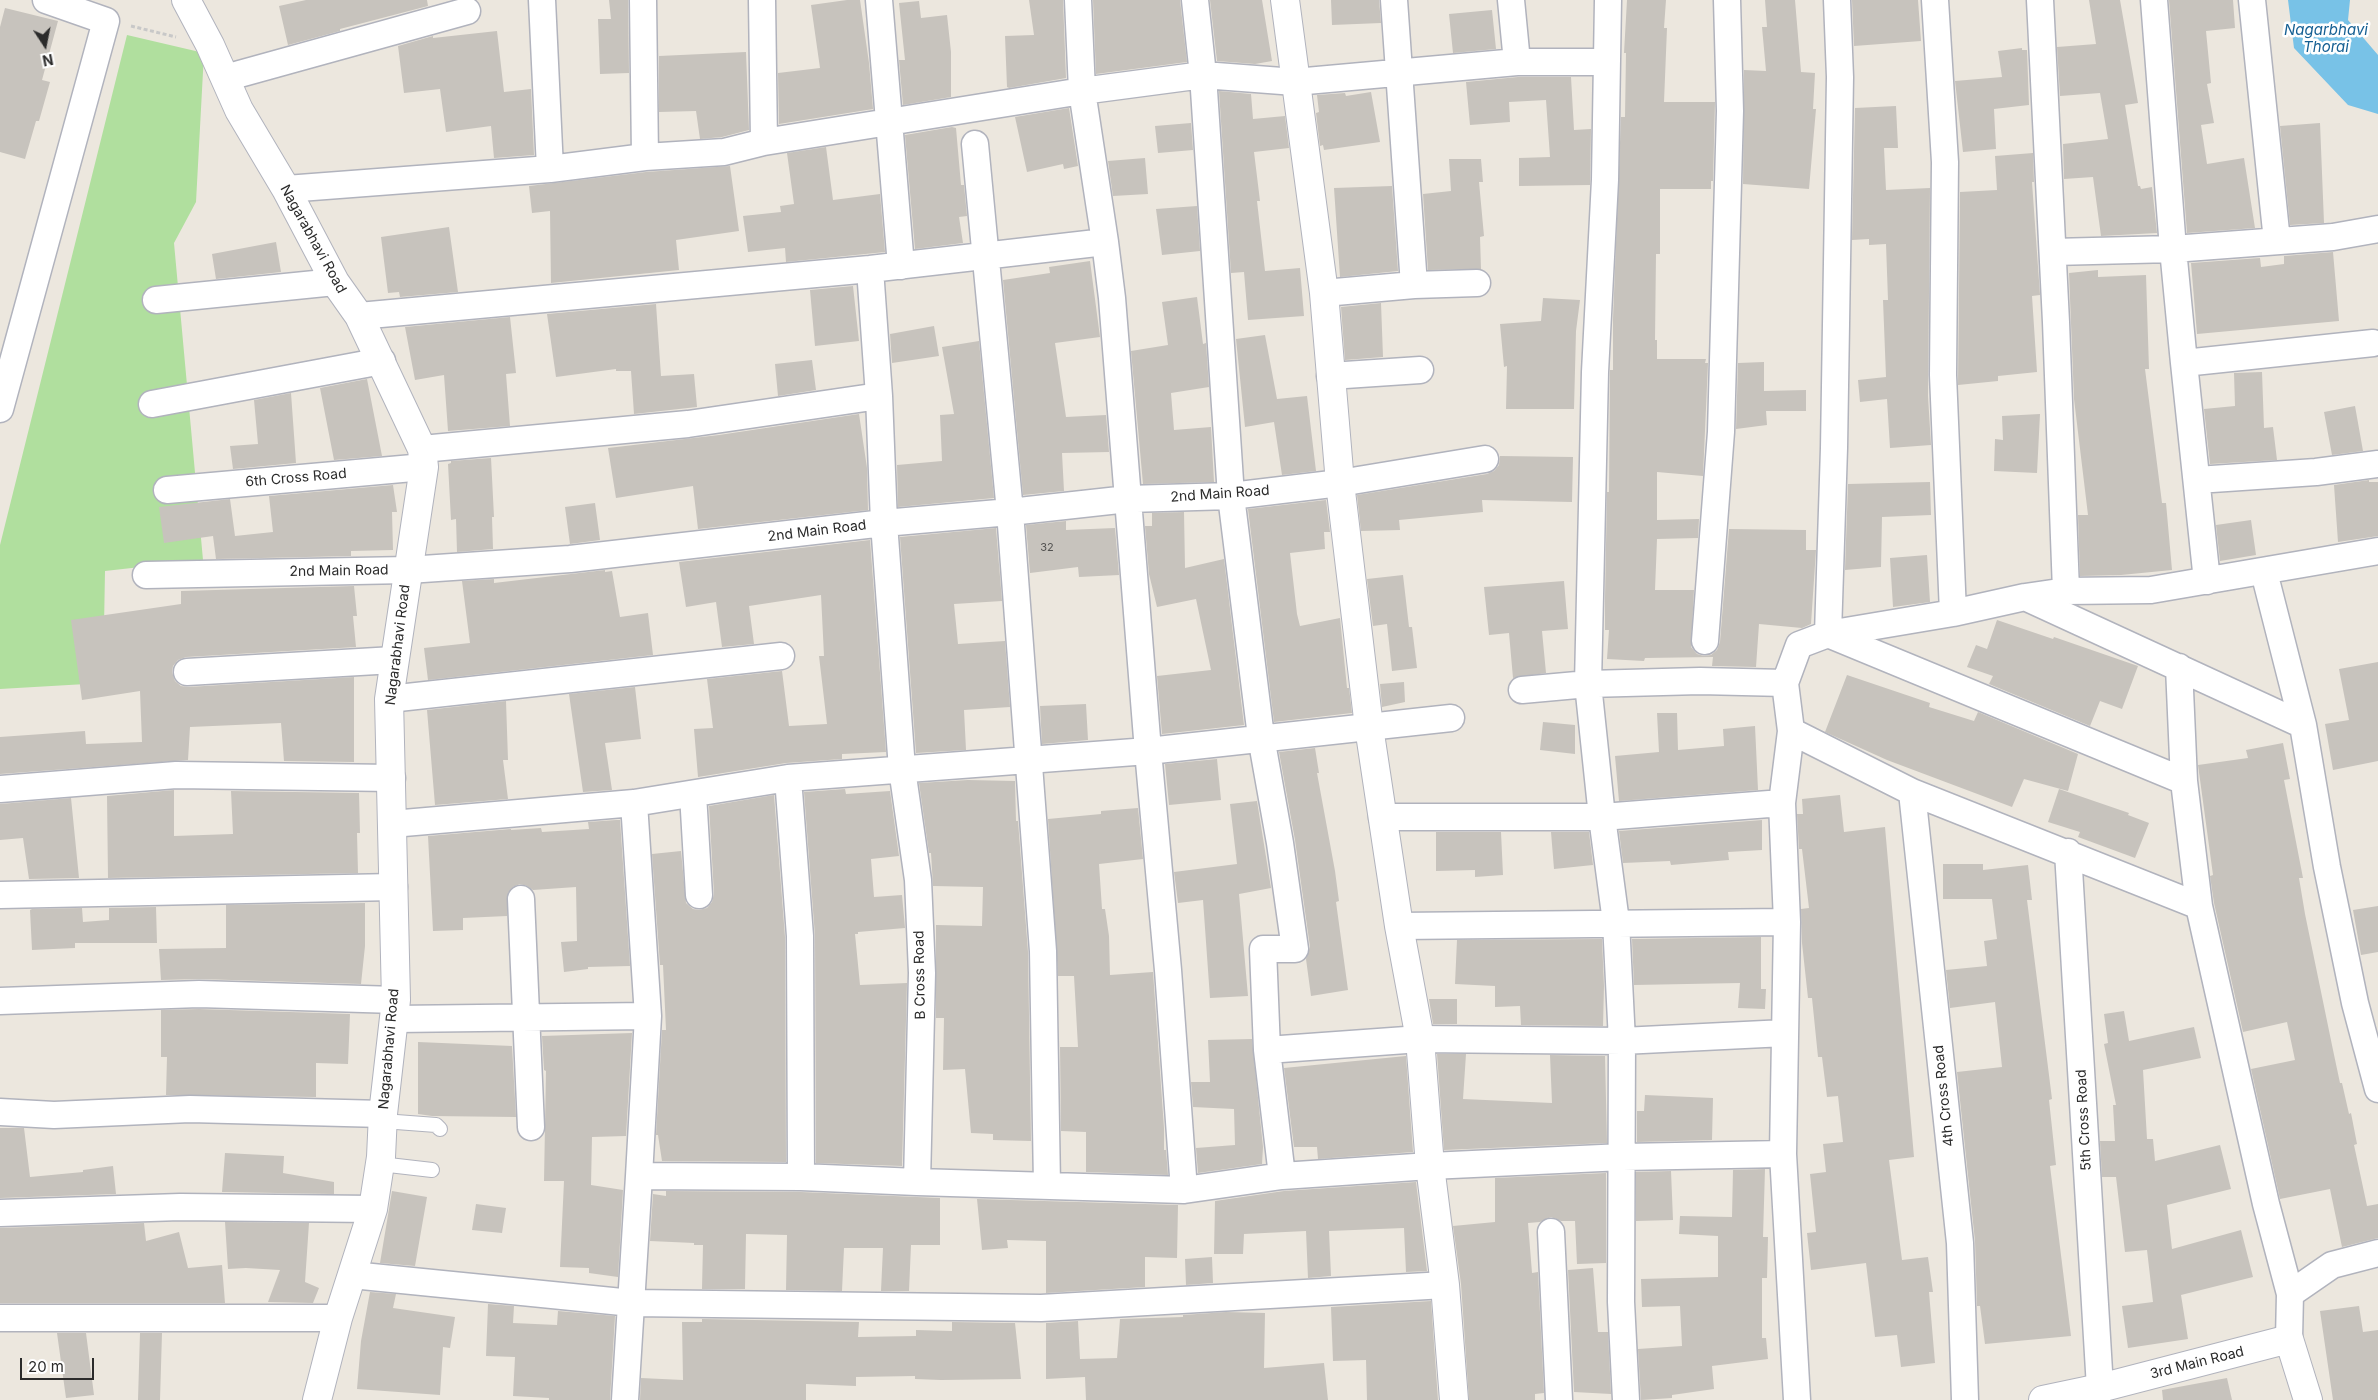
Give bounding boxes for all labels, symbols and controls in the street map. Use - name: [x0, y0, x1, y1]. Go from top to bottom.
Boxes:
- north arrow: [20, 20, 70, 70]
- water label: Nagarbhavi Thorai: [2284, 21, 2368, 56]
- text: N: [41, 51, 55, 70]
- street label: Nagarabhavi Road: [276, 182, 350, 296]
- street label: 6th Cross Road: [245, 465, 347, 491]
- street label: 2nd Main Road: [1170, 482, 1270, 506]
- street label: 2nd Main Road: [767, 517, 867, 545]
- house number: 32: [1040, 541, 1054, 555]
- street label: 2nd Main Road: [289, 562, 389, 580]
- street label: Nagarabhavi Road: [382, 584, 414, 706]
- street label: B Cross Road: [911, 930, 929, 1020]
- street label: Nagarabhavi Road: [375, 988, 403, 1110]
- street label: 4th Cross Road: [1930, 1044, 1958, 1148]
- street label: 5th Cross Road: [2073, 1069, 2095, 1171]
- street label: 3rd Main Road: [2148, 1343, 2246, 1383]
- scale bar: [22, 1348, 96, 1380]
- text: 20 m: [28, 1357, 64, 1376]

